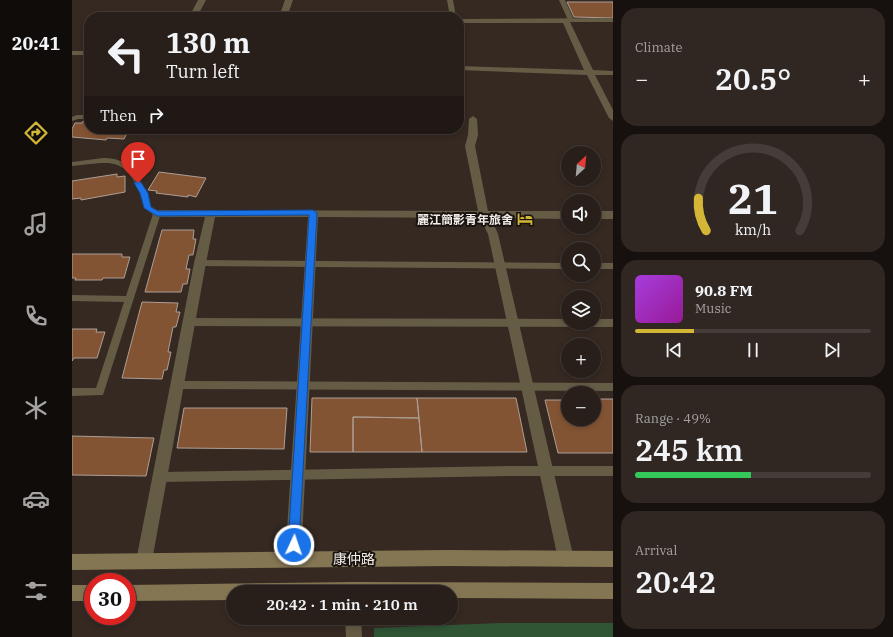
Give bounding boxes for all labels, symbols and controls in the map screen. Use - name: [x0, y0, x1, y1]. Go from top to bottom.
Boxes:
- text: 130 m: [166, 24, 250, 61]
- icon: left: [100, 28, 152, 80]
- text: 20:41: [12, 32, 60, 55]
- text: Climate: [635, 39, 682, 56]
- text: 20.5°: [715, 59, 791, 98]
- text: Turn left: [166, 60, 240, 83]
- text: −: [635, 64, 648, 93]
- text: +: [858, 64, 871, 93]
- icon: right: [145, 104, 167, 126]
- text: Then: [100, 106, 137, 125]
- icon: directions: [22, 119, 50, 147]
- pin: [121, 142, 155, 183]
- north arrow: [561, 146, 601, 186]
- map controls: [561, 146, 601, 426]
- icon: arrive: [127, 148, 149, 170]
- text: 21: [728, 170, 778, 224]
- button: sound: [561, 194, 601, 234]
- icon: music: [22, 210, 50, 238]
- hotel icon: 麗江簡影青年旅舍: [516, 210, 534, 228]
- place label: 麗江簡影青年旅舍: [417, 212, 513, 227]
- text: km/h: [735, 219, 771, 238]
- button: search: [561, 242, 601, 282]
- text: 90.8 FM: [695, 281, 753, 300]
- button: layers: [561, 290, 601, 330]
- text: Music: [695, 300, 732, 317]
- icon: phone: [22, 302, 50, 330]
- button: +: [561, 338, 601, 378]
- icon: previous: [663, 339, 685, 361]
- icon: pause: [742, 339, 764, 361]
- icon: next: [821, 339, 843, 361]
- button: −: [561, 386, 601, 426]
- icon: climate: [22, 394, 50, 422]
- text: Range · 49%: [635, 410, 711, 427]
- text: 245 km: [635, 430, 743, 469]
- icon: car: [22, 485, 50, 513]
- position arrow: [273, 524, 315, 566]
- text: Arrival: [635, 542, 677, 559]
- street label: 康仲路: [333, 550, 375, 568]
- text: 20:42: [635, 562, 716, 601]
- speed limit sign: 30: [84, 573, 136, 625]
- icon: filters: [22, 577, 50, 605]
- text: 20:42 · 1 min · 210 m: [266, 595, 418, 614]

